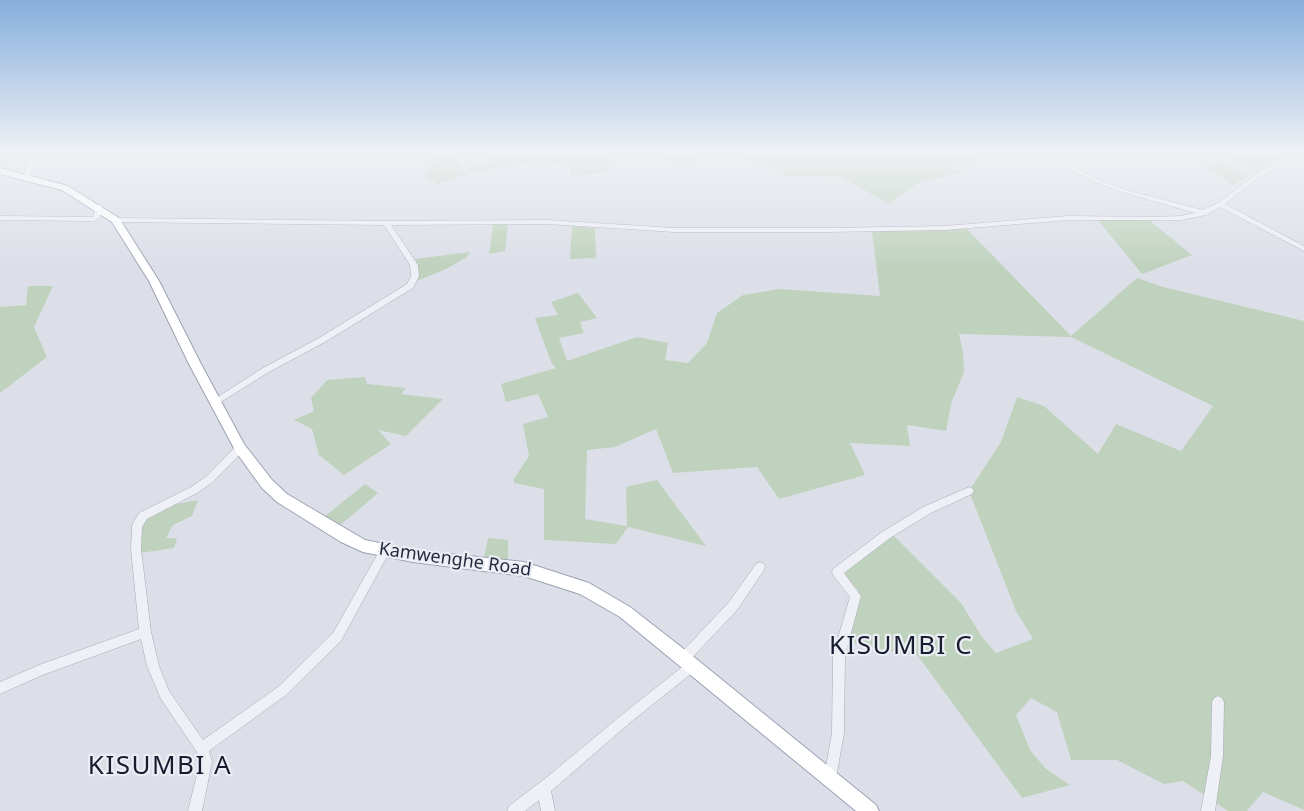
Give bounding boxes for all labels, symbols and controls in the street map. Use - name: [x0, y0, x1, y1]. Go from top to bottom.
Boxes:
- street label: Kamwenghe Road: [377, 539, 533, 581]
- district label: KISUMBI C: [829, 631, 973, 663]
- district label: KISUMBI A: [88, 751, 232, 783]

